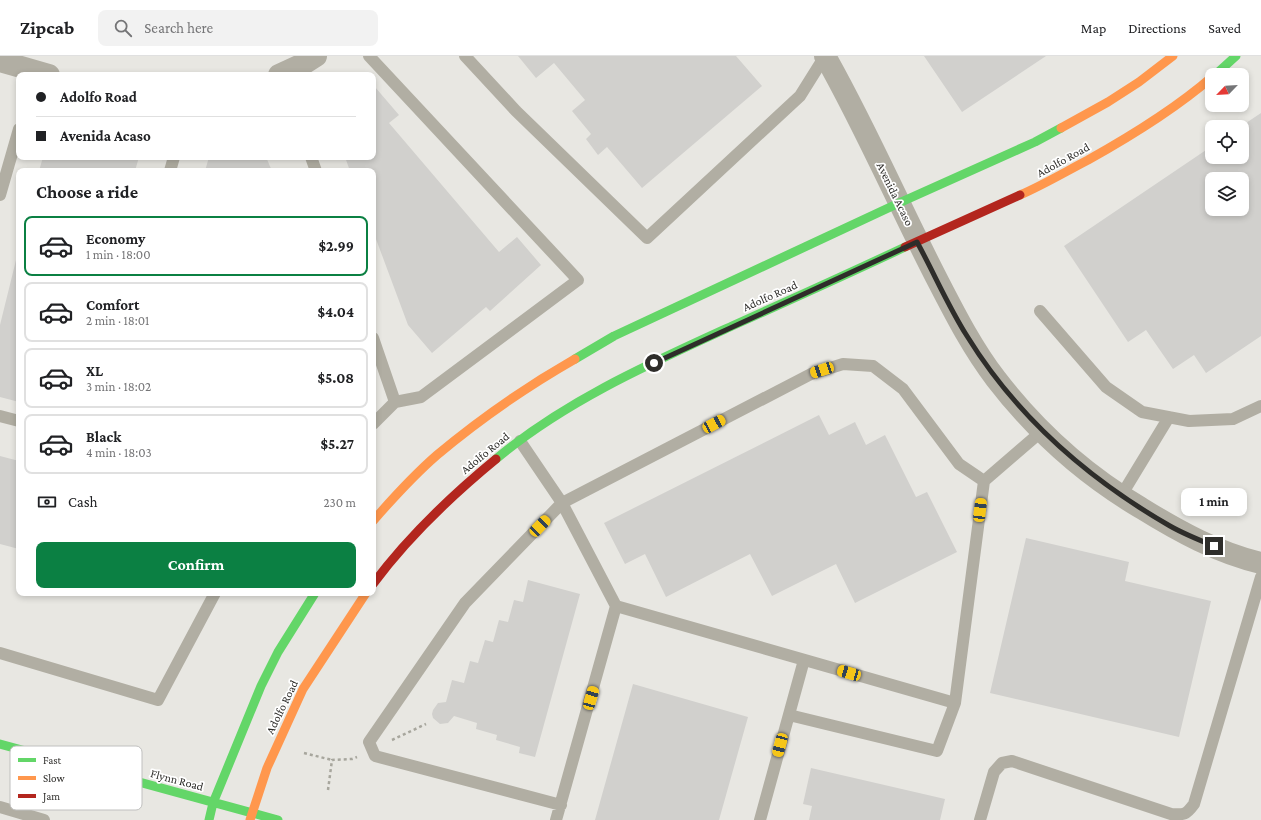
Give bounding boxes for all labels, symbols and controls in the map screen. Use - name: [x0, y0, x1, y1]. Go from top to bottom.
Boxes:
- search box: [98, 10, 378, 46]
- text: Zipcab: [20, 17, 74, 38]
- icon: search: [112, 17, 134, 39]
- text: Search here: [144, 20, 213, 36]
- text: Map: [1081, 20, 1106, 36]
- text: Directions: [1128, 20, 1186, 36]
- text: Saved: [1208, 20, 1241, 36]
- north arrow: [1205, 68, 1249, 112]
- map controls: [1205, 68, 1249, 216]
- text: Adolfo Road: [60, 89, 137, 105]
- button: locate: [1205, 120, 1249, 164]
- text: Avenida Acaso: [60, 128, 151, 144]
- street label: Adolfo Road: [1034, 139, 1092, 180]
- street label: Avenida Acaso: [874, 160, 916, 228]
- button: layers: [1205, 172, 1249, 216]
- text: Choose a ride: [36, 182, 138, 202]
- icon: car: [38, 228, 74, 264]
- text: Economy: [86, 231, 145, 247]
- text: $2.99: [318, 238, 354, 254]
- text: 1 min · 18:00: [86, 247, 151, 262]
- street label: Adolfo Road: [741, 277, 800, 314]
- icon: car: [38, 294, 74, 330]
- text: Comfort: [86, 297, 140, 313]
- text: $4.04: [317, 304, 354, 320]
- text: 2 min · 18:01: [86, 313, 149, 328]
- route start: [645, 354, 663, 372]
- icon: car: [38, 360, 74, 396]
- car: [809, 361, 835, 379]
- text: XL: [86, 363, 103, 379]
- text: $5.08: [318, 370, 354, 386]
- text: 3 min · 18:02: [86, 379, 151, 394]
- car: [701, 413, 727, 435]
- icon: car: [38, 426, 74, 462]
- text: Black: [86, 429, 121, 445]
- street label: Adolfo Road: [458, 429, 513, 477]
- text: $5.27: [320, 436, 354, 452]
- text: 4 min · 18:03: [86, 445, 152, 460]
- callout: 1 min: [1181, 488, 1247, 516]
- icon: cash: [36, 491, 58, 513]
- text: Cash: [68, 494, 98, 510]
- text: 1 min: [1199, 494, 1229, 509]
- text: 230 m: [323, 495, 356, 510]
- car: [973, 497, 987, 523]
- car: [527, 513, 553, 539]
- route end: [1205, 537, 1223, 555]
- button: Confirm: [36, 542, 356, 588]
- car: [836, 664, 862, 682]
- street label: Adolfo Road: [263, 677, 301, 736]
- car: [582, 685, 600, 711]
- car: [771, 732, 789, 758]
- legend: [10, 746, 142, 810]
- text: Fast: [43, 754, 62, 766]
- street label: Flynn Road: [149, 766, 206, 794]
- text: Slow: [43, 772, 65, 784]
- text: Jam: [42, 790, 60, 803]

